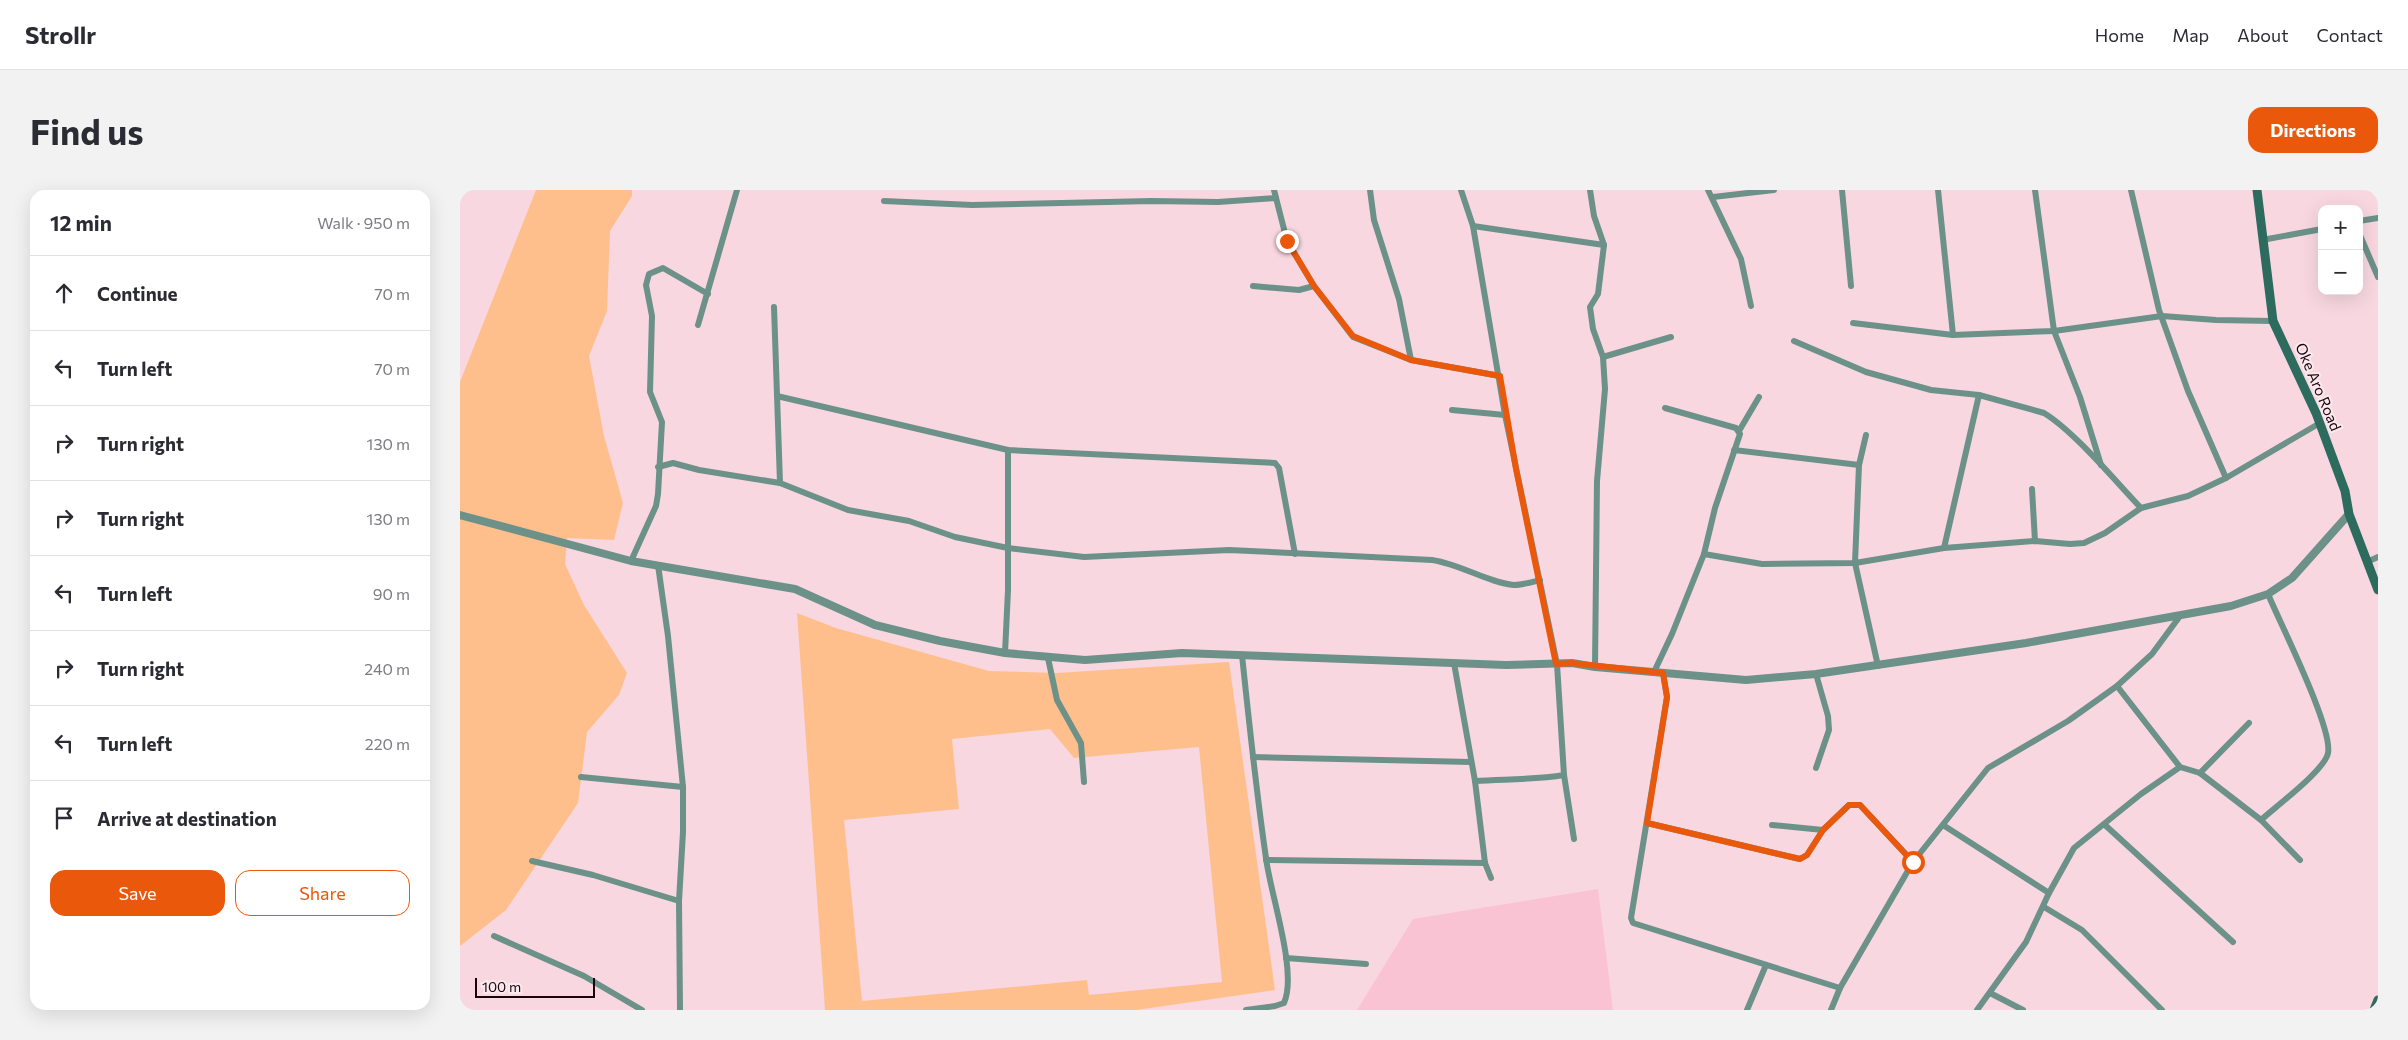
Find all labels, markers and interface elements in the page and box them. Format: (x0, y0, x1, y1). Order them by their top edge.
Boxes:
text: Strollr (25, 20, 96, 49)
text: Home (2095, 24, 2144, 46)
text: Map (2172, 24, 2209, 46)
text: About (2237, 24, 2289, 46)
text: Contact (2317, 24, 2383, 46)
button: Directions (2248, 107, 2378, 153)
text: Find us (30, 109, 144, 152)
map controls (2318, 205, 2363, 295)
button: + (2318, 205, 2363, 250)
text: 12 min (50, 210, 112, 235)
text: Walk · 950 m (317, 213, 410, 232)
route end (1276, 230, 1299, 253)
button: − (2318, 250, 2363, 295)
icon: ahead (50, 279, 78, 307)
text: Continue (97, 282, 177, 305)
text: 70 m (374, 284, 410, 303)
street label: Oke Aro Road (2292, 340, 2346, 433)
icon: left (50, 354, 78, 382)
text: Turn left (97, 357, 172, 380)
text: 70 m (374, 359, 410, 378)
icon: right (50, 429, 78, 457)
text: Turn right (97, 432, 184, 455)
text: 130 m (367, 434, 410, 453)
icon: right (50, 504, 78, 532)
text: Turn right (97, 507, 184, 530)
text: 130 m (367, 509, 410, 528)
icon: left (50, 579, 78, 607)
text: Turn left (97, 582, 172, 605)
text: 90 m (373, 584, 410, 603)
icon: right (50, 654, 78, 682)
text: Turn right (97, 657, 184, 680)
text: 240 m (364, 659, 410, 678)
icon: left (50, 729, 78, 757)
text: Turn left (97, 732, 172, 755)
text: 220 m (365, 734, 410, 753)
icon: arrive (50, 804, 78, 832)
text: Arrive at destination (97, 807, 277, 830)
route start (1902, 851, 1925, 874)
button: Save (50, 870, 225, 916)
button: Share (235, 870, 410, 916)
scale bar (475, 975, 595, 998)
text: 100 m (482, 978, 521, 995)

